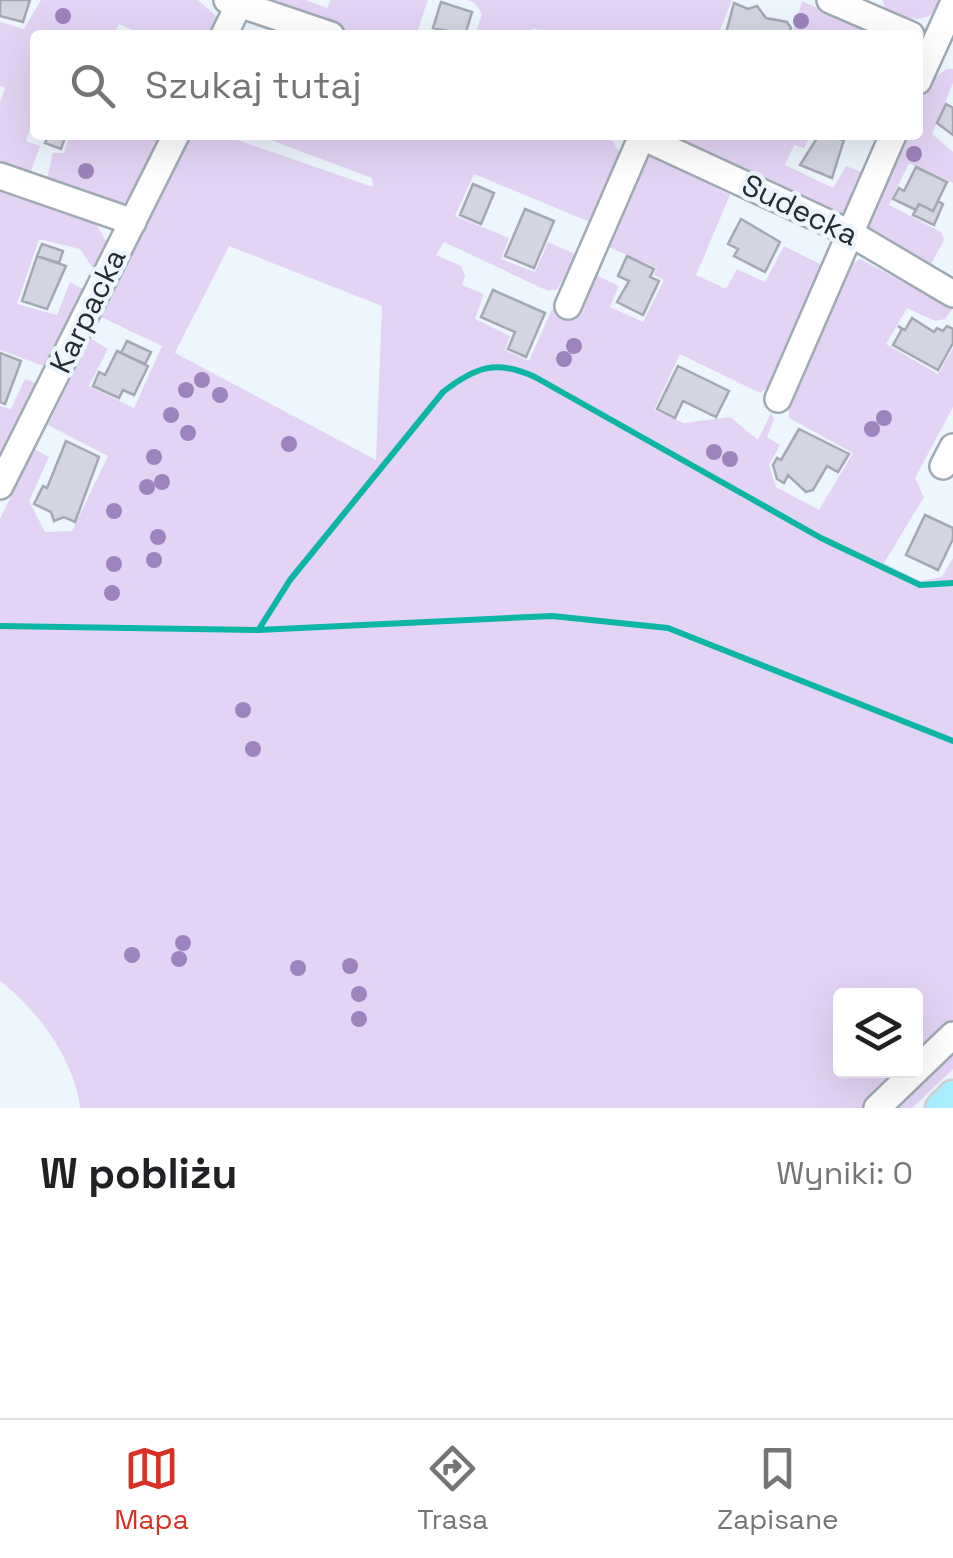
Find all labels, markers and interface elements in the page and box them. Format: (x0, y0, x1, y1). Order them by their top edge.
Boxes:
search box (30, 30, 923, 140)
icon: search (65, 58, 120, 113)
text: Szukaj tutaj (145, 61, 362, 109)
street label: Sudecka (736, 165, 865, 254)
street label: Karpacka (41, 242, 134, 380)
map controls (833, 988, 923, 1078)
button: layers (833, 988, 923, 1078)
text: W pobliżu (40, 1147, 237, 1200)
text: Wyniki: 0 (776, 1153, 913, 1193)
tab: Mapa (114, 1441, 189, 1537)
tab: Trasa (417, 1441, 488, 1537)
tab: Zapisane (717, 1441, 839, 1537)

